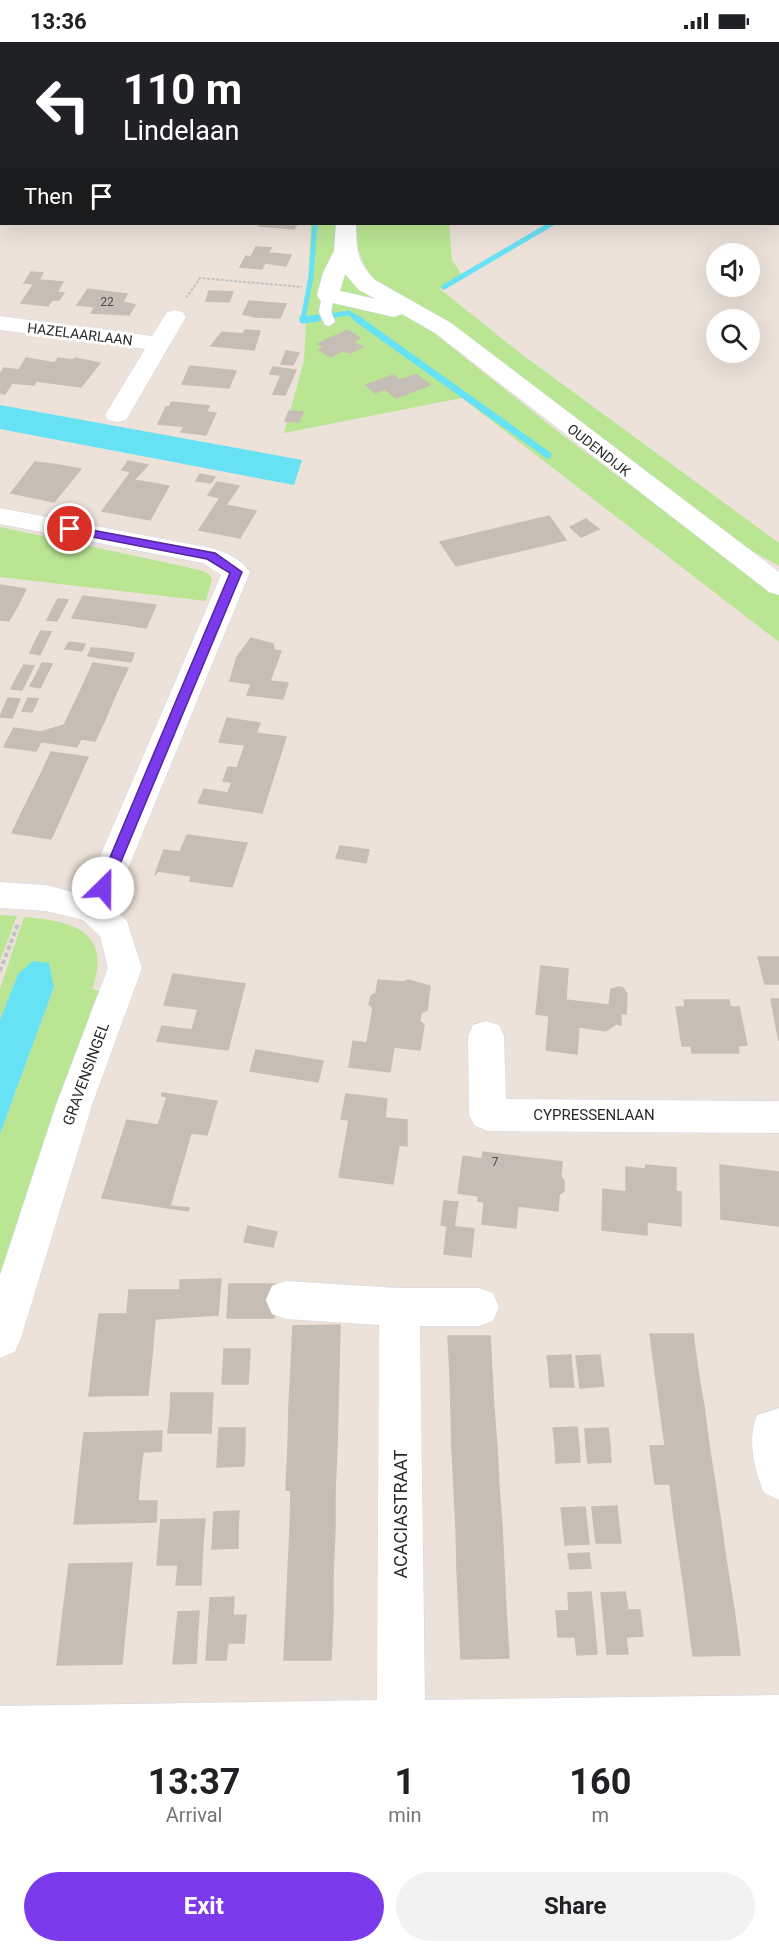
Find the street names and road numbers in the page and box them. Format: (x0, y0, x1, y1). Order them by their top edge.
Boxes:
street label: HAZELAARLAAN (26, 320, 134, 348)
street label: OUDENDIJK (564, 420, 634, 480)
street label: GRAVENSINGEL (59, 1020, 113, 1128)
street label: CYPRESSENLAAN (533, 1106, 655, 1124)
street label: ACACIASTRAAT (390, 1449, 411, 1579)

